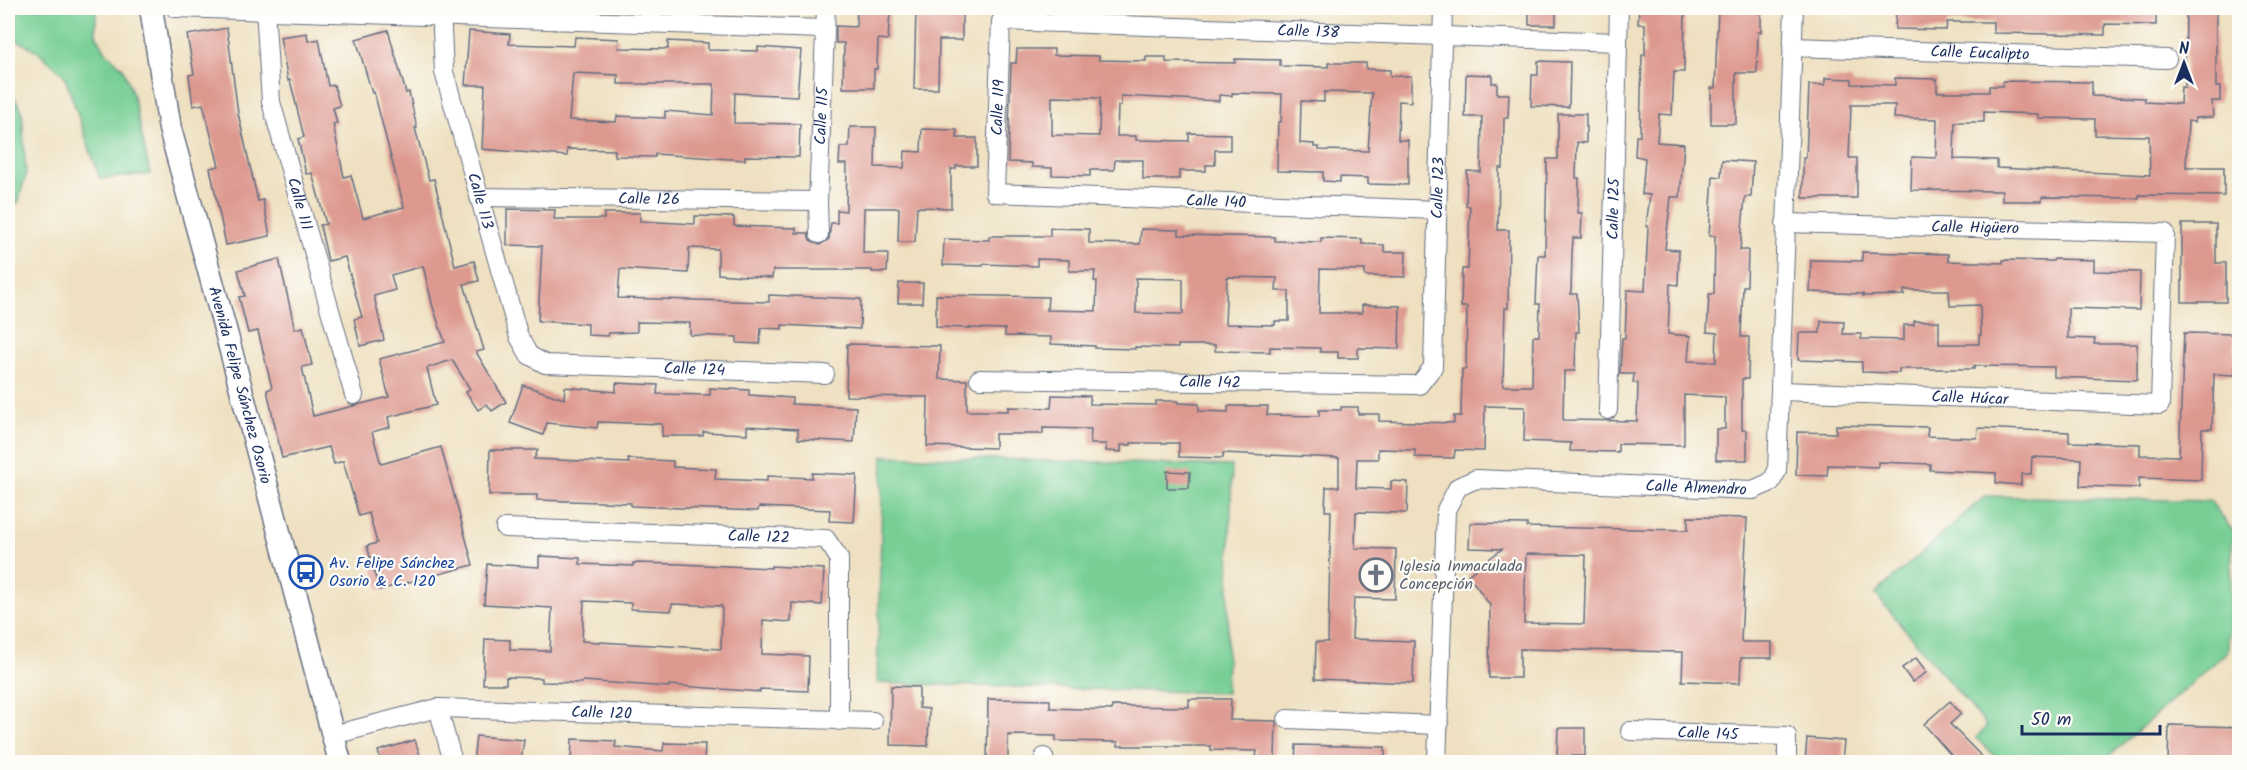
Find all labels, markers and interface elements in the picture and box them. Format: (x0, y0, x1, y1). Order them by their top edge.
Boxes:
street label: Calle 138 (1277, 18, 1340, 45)
north arrow (2154, 33, 2214, 93)
text: N (2179, 37, 2189, 62)
street label: Calle Eucalipto (1930, 39, 2030, 67)
street label: Calle 119 (985, 79, 1011, 136)
street label: Calle 115 (808, 86, 835, 145)
street label: Calle 123 (1425, 157, 1451, 219)
street label: Calle 113 (461, 170, 500, 232)
street label: Calle 111 (280, 175, 319, 233)
street label: Calle 125 (1600, 177, 1627, 240)
street label: Calle 126 (618, 186, 680, 212)
street label: Calle 140 (1185, 188, 1247, 216)
street label: Calle Higüero (1931, 215, 2019, 241)
street label: Avenida Felipe Sánchez Osorio (201, 283, 278, 487)
street label: Calle 124 (663, 356, 726, 383)
street label: Calle 142 (1179, 369, 1241, 395)
street label: Calle Húcar (1931, 384, 2010, 412)
street label: Calle Almendro (1645, 473, 1747, 502)
street label: Calle 122 (727, 523, 790, 550)
place label: Av. Felipe Sánchez Osorio & C. 120 (329, 551, 455, 594)
bus stop icon: Av. Felipe Sánchez Osorio & C. 120 (288, 554, 324, 590)
place label: Iglesia Inmaculada Concepción (1399, 554, 1523, 597)
church icon: Iglesia Inmaculada Concepción (1358, 557, 1394, 593)
scale bar (2022, 698, 2160, 736)
street label: Calle 120 (571, 699, 632, 726)
text: 50 m (2031, 706, 2071, 735)
street label: Calle 145 (1677, 720, 1740, 747)

